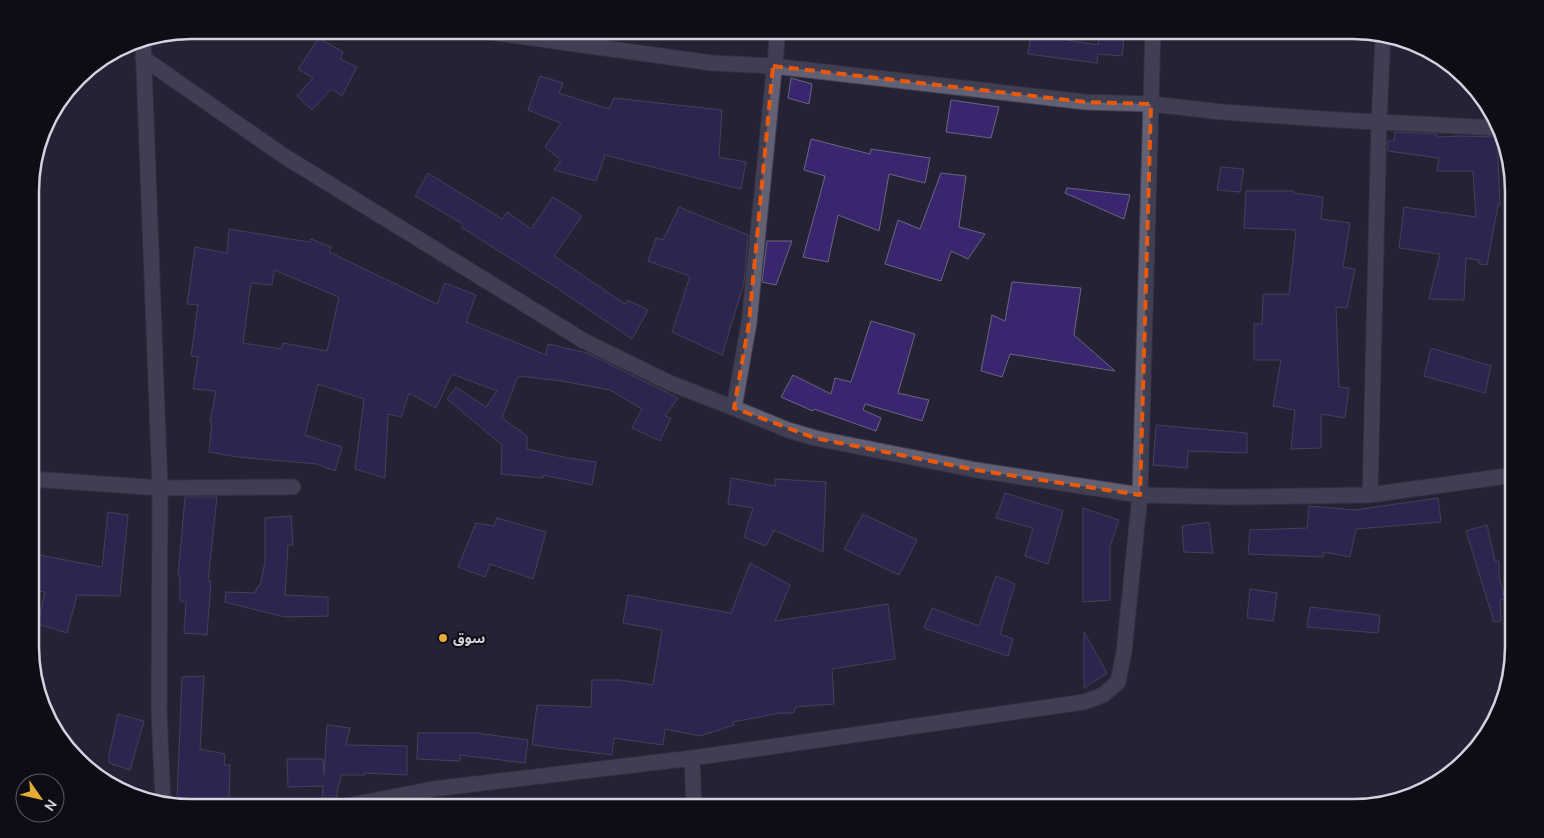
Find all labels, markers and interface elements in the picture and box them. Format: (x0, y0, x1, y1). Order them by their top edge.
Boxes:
place label: سوق (453, 630, 485, 646)
marker: سوق (437, 632, 449, 644)
north arrow (15, 773, 65, 823)
text: N (41, 796, 60, 814)

